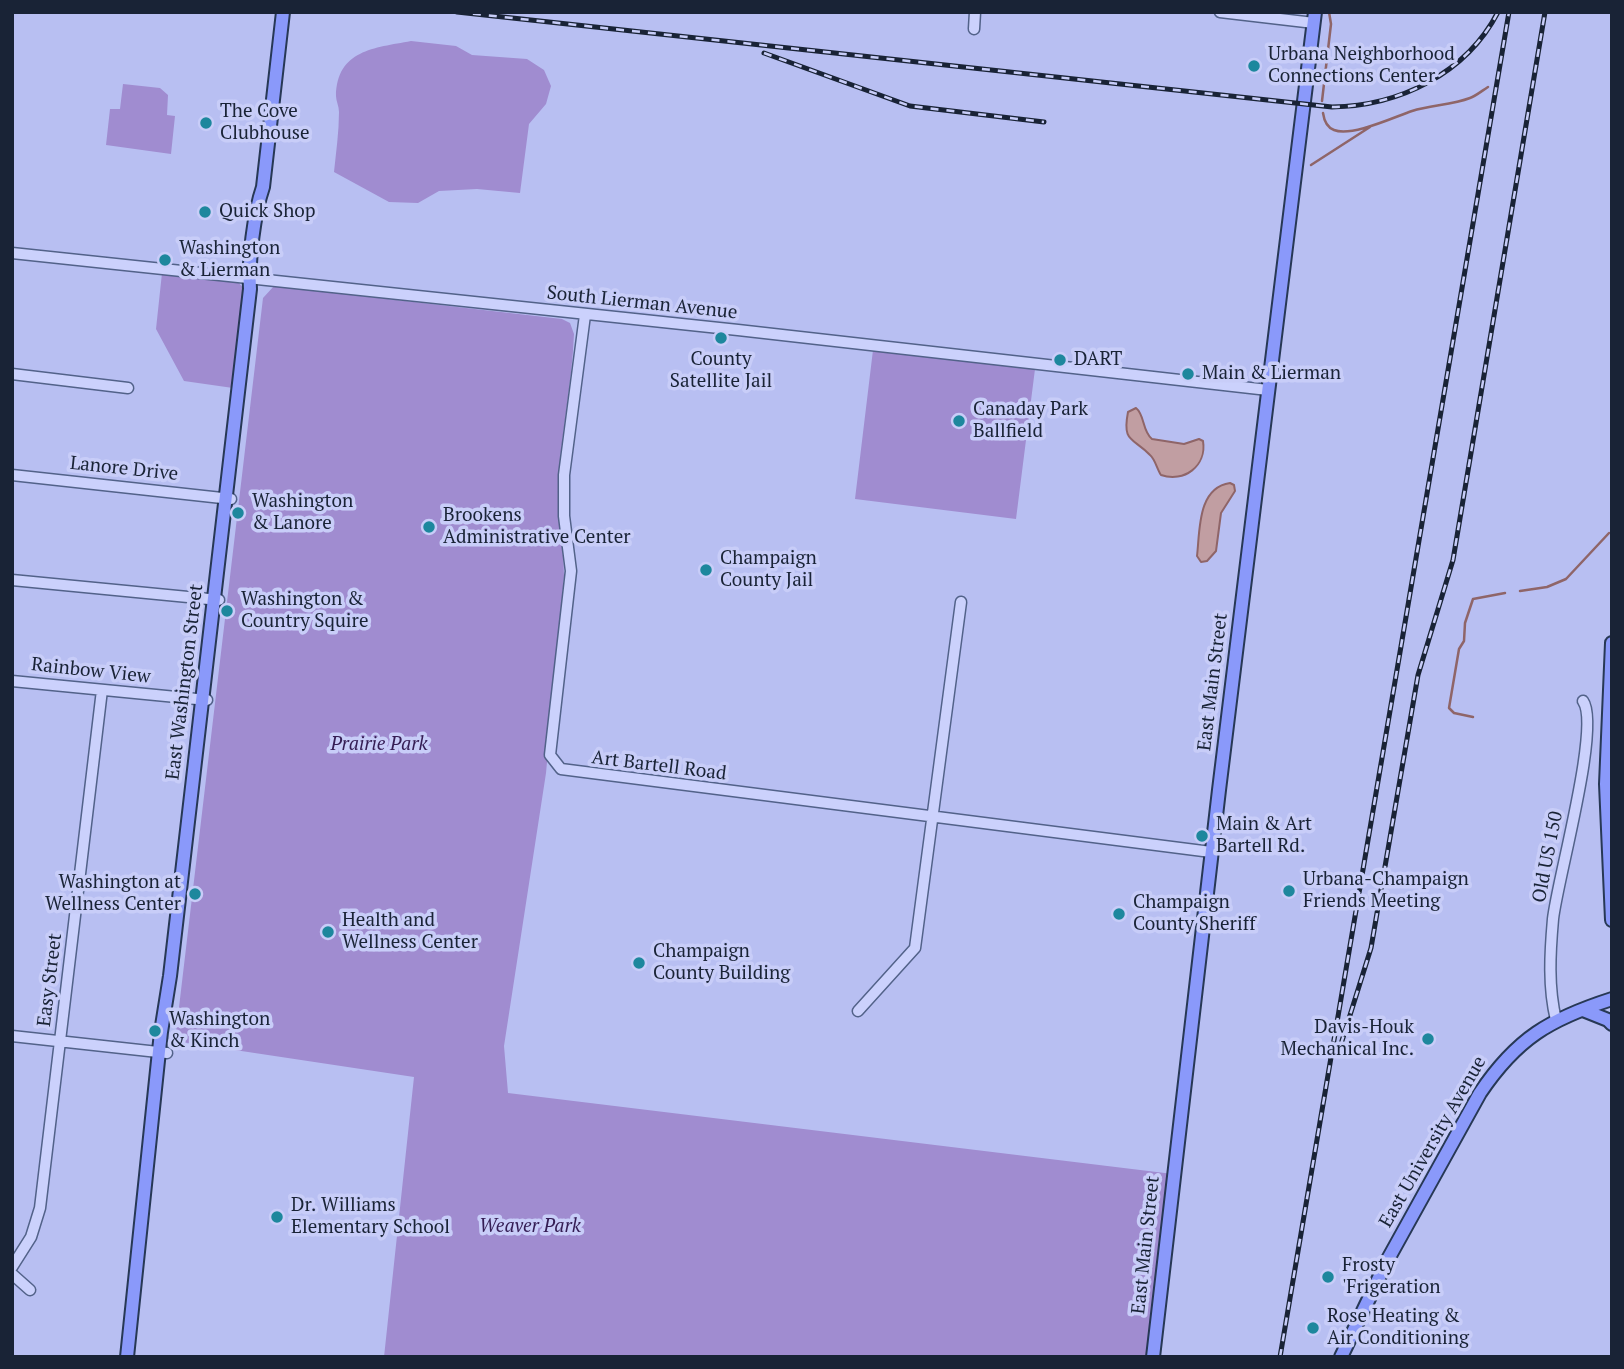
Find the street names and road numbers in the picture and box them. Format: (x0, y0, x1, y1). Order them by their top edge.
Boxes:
street label: South Lierman Avenue (546, 282, 738, 324)
street label: Lanore Drive (69, 452, 179, 486)
street label: East Washington Street (162, 583, 208, 781)
street label: East Main Street (1193, 612, 1233, 752)
street label: Rainbow View (30, 653, 152, 689)
street label: Art Bartell Road (590, 746, 728, 786)
street label: Old US 150 (1528, 809, 1568, 905)
street label: Easy Street (33, 932, 67, 1028)
street label: East University Avenue (1375, 1052, 1491, 1232)
street label: East Main Street (1127, 1175, 1165, 1315)

